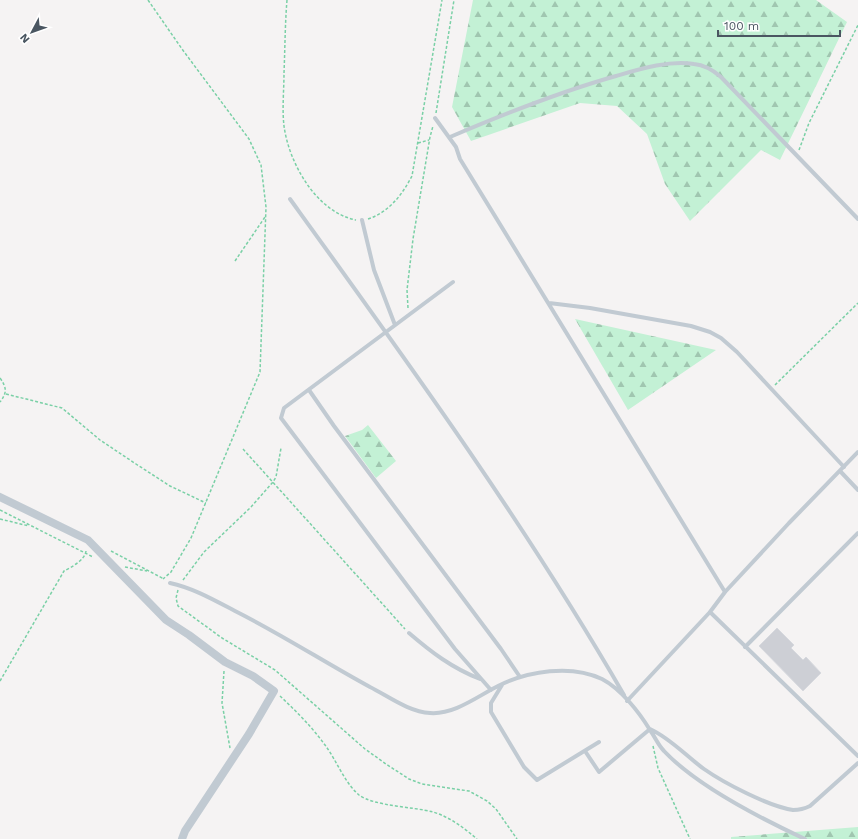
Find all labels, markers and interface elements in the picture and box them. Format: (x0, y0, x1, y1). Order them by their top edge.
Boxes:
north arrow (12, 12, 52, 52)
scale bar (718, 12, 840, 38)
text: 100 m (724, 19, 759, 33)
text: N (17, 31, 32, 46)

